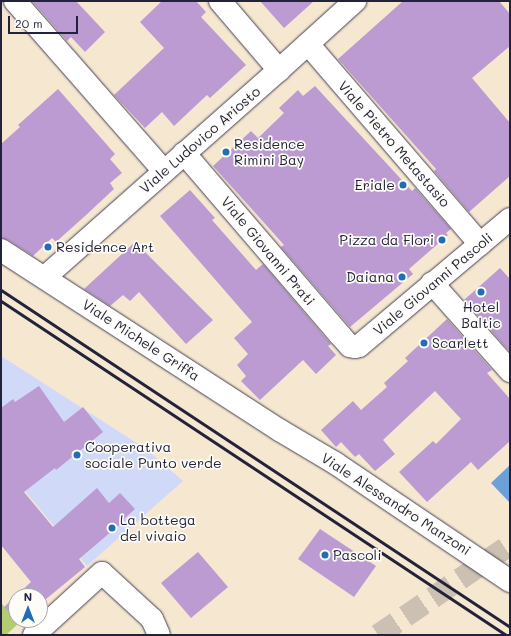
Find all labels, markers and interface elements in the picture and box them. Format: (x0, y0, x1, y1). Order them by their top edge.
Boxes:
scale bar (10, 8, 80, 34)
text: 20 m (15, 15, 43, 31)
street label: Viale Pietro Metastasio (335, 77, 453, 211)
street label: Viale Ludovico Ariosto (136, 83, 264, 197)
place label: Residence Rimini Bay (234, 136, 305, 168)
marker: Residence Rimini Bay (221, 147, 231, 157)
place label: Eriale (355, 177, 395, 193)
marker: Eriale (398, 180, 408, 190)
street label: Viale Giovanni Prati (218, 193, 318, 309)
street label: Viale Giovanni Pascoli (370, 229, 496, 339)
place label: Pizza da Flori (339, 232, 434, 248)
marker: Pizza da Flori (437, 235, 447, 245)
place label: Residence Art (56, 239, 154, 255)
marker: Residence Art (43, 242, 53, 252)
place label: Daiana (346, 269, 394, 285)
marker: Daiana (397, 272, 407, 282)
marker: Hotel Baltic (476, 287, 486, 297)
street label: Viale Michele Griffa (79, 296, 203, 384)
place label: Hotel Baltic (461, 299, 501, 332)
place label: Scarlett (432, 335, 488, 351)
marker: Scarlett (419, 338, 429, 348)
place label: Cooperativa sociale Punto verde (85, 439, 222, 472)
street label: Viale Alessandro Manzoni (318, 449, 474, 559)
marker: Cooperativa sociale Punto verde (72, 450, 82, 460)
place label: La bottega del vivaio (120, 512, 196, 544)
marker: La bottega del vivaio (107, 523, 117, 533)
place label: Pascoli (333, 547, 381, 563)
marker: Pascoli (320, 550, 330, 560)
north arrow (8, 588, 48, 628)
text: N (24, 589, 32, 604)

